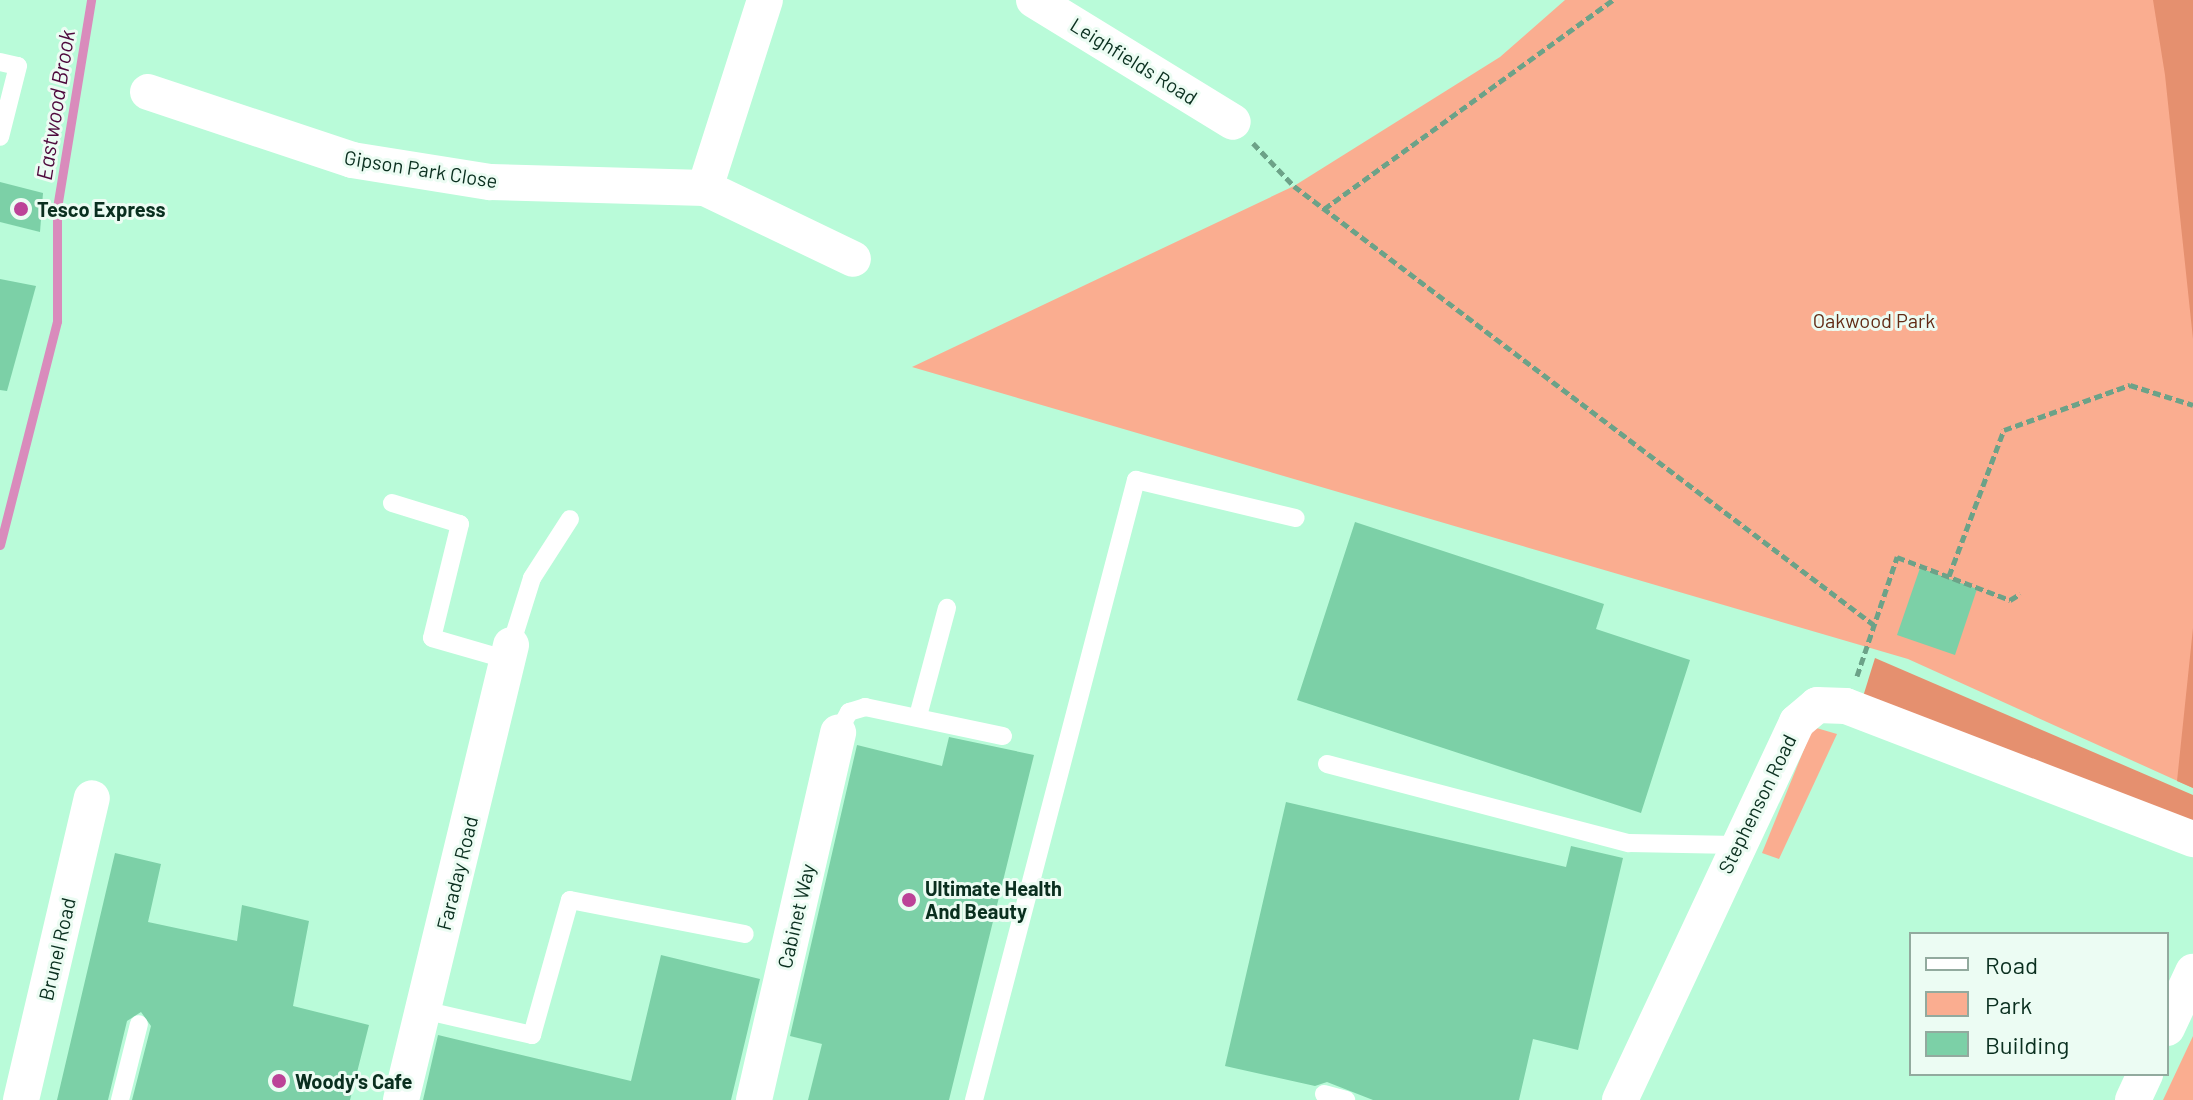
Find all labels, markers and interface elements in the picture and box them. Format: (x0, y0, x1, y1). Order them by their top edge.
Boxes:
street label: Leighfields Road (1066, 12, 1202, 110)
water label: Eastwood Brook (30, 28, 80, 182)
street label: Gipson Park Close (343, 145, 499, 193)
place label: Tesco Express (37, 197, 166, 221)
marker: Tesco Express (12, 200, 30, 218)
park label: Oakwood Park (1813, 308, 1935, 332)
street label: Stephenson Road (1713, 730, 1801, 878)
street label: Faraday Road (431, 813, 483, 933)
street label: Cabinet Way (772, 861, 820, 971)
place label: Ultimate Health And Beauty (925, 876, 1062, 923)
marker: Ultimate Health And Beauty (900, 891, 918, 909)
street label: Brunel Road (34, 895, 80, 1003)
legend (1909, 932, 2169, 1076)
text: Road (1985, 950, 2038, 979)
text: Park (1985, 990, 2032, 1019)
text: Building (1985, 1030, 2069, 1059)
place label: Woody's Cafe (295, 1069, 412, 1093)
marker: Woody's Cafe (270, 1072, 288, 1090)

